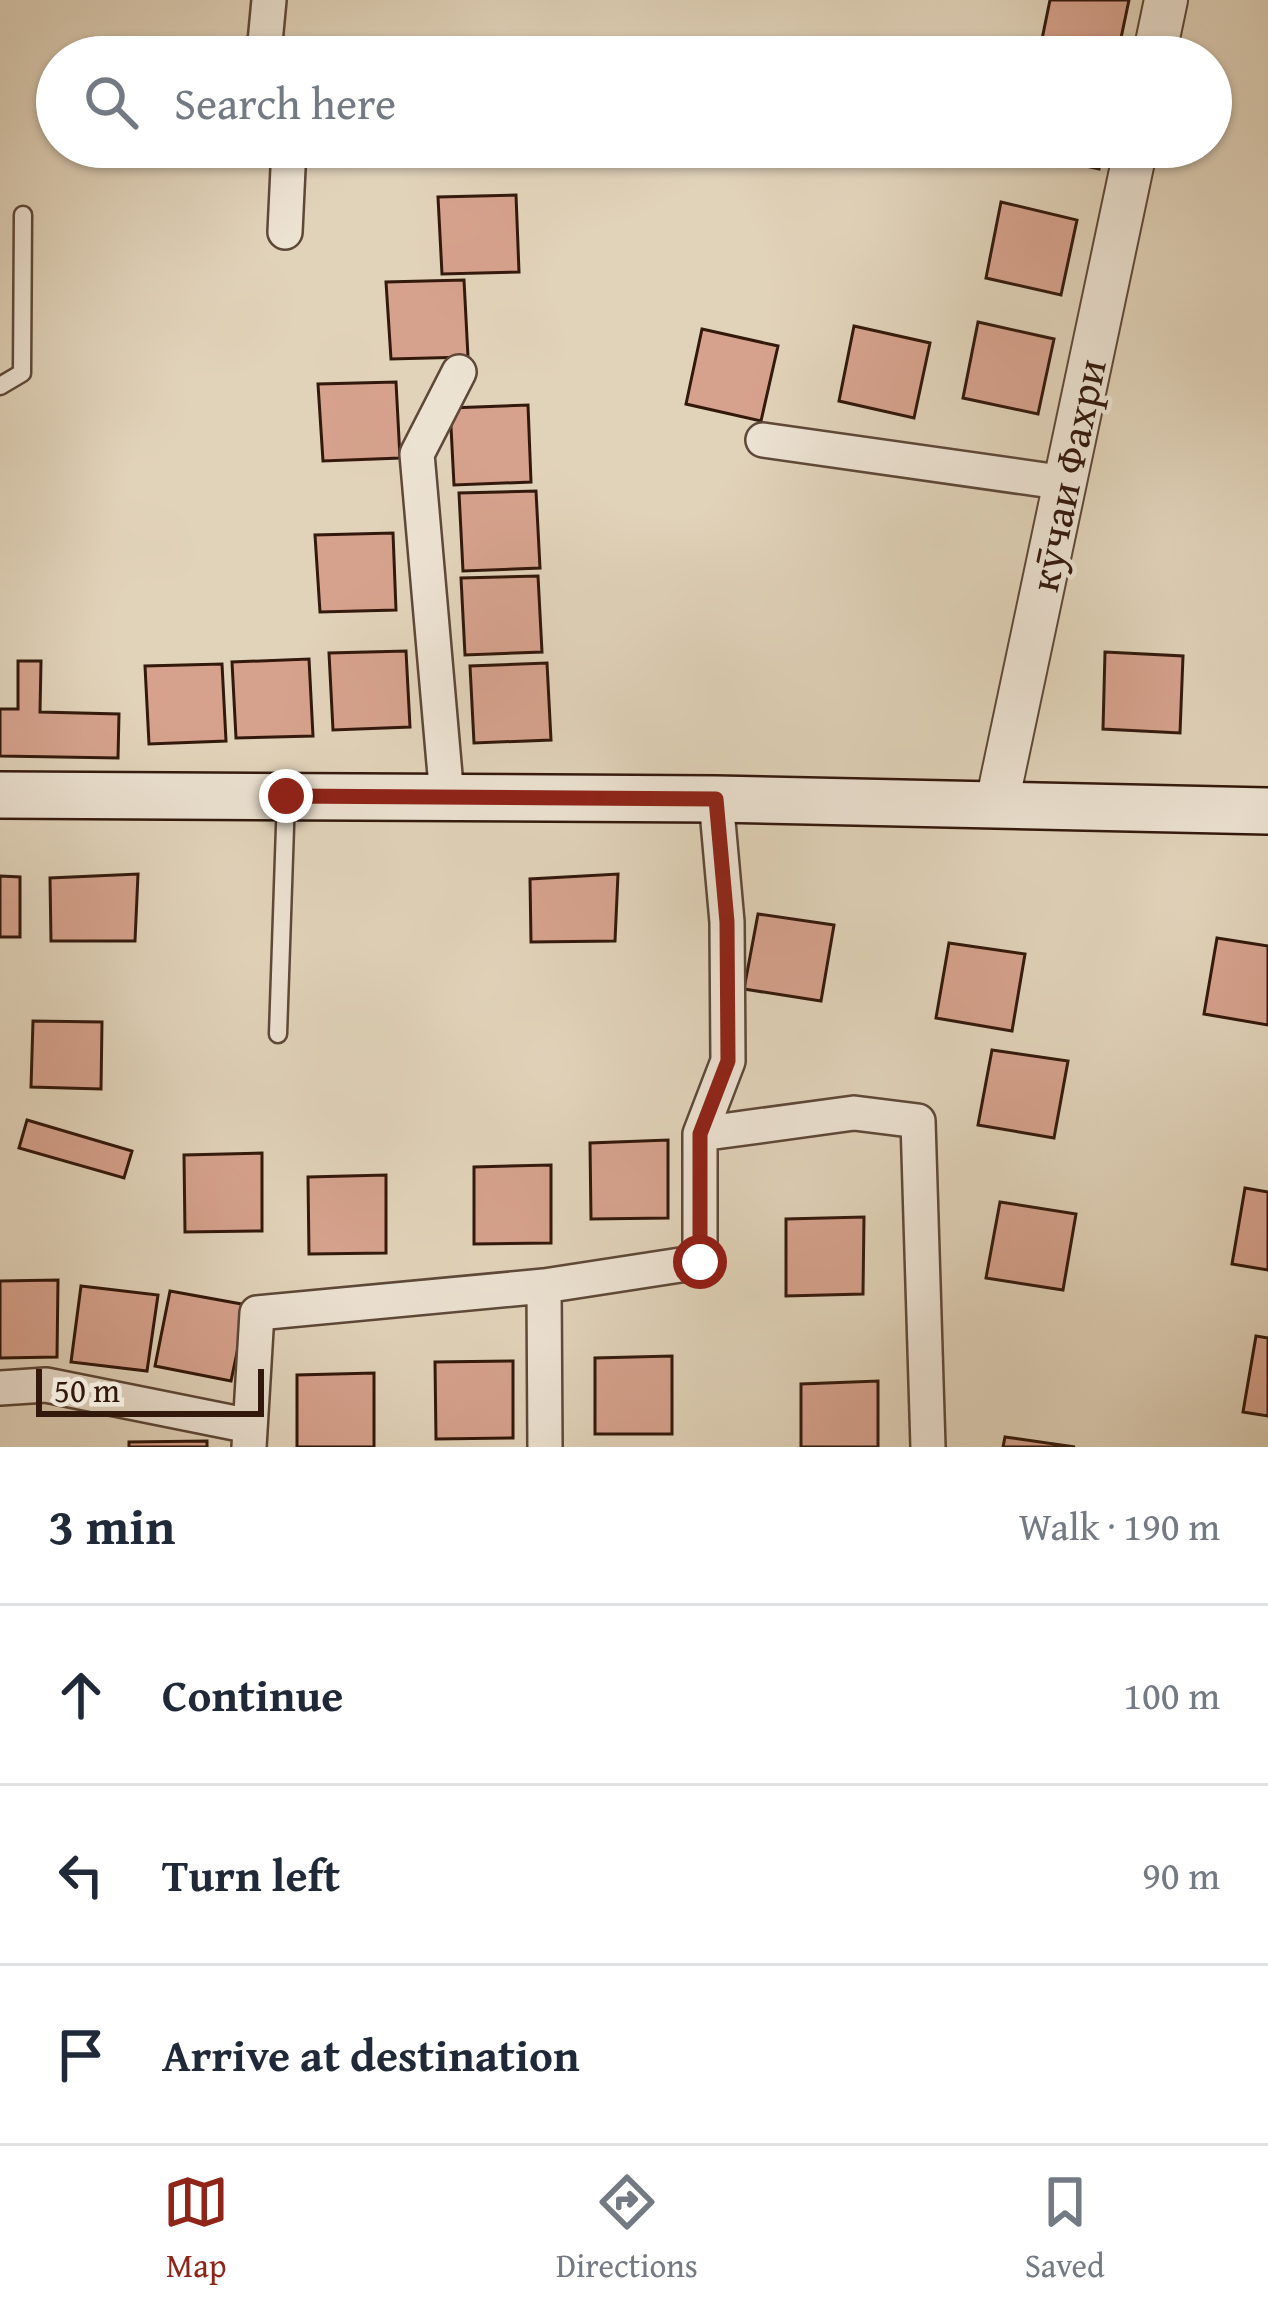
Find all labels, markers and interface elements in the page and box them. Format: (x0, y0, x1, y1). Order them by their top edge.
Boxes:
search box (36, 36, 1232, 168)
icon: search (78, 69, 144, 135)
text: Search here (174, 70, 396, 135)
street label: кӯчаи Фахри (1012, 353, 1121, 597)
route end (259, 769, 313, 823)
route start (673, 1235, 727, 1289)
scale bar (36, 1363, 264, 1416)
text: 50 m (54, 1366, 120, 1414)
text: 3 min (48, 1488, 175, 1563)
text: Walk · 190 m (1019, 1497, 1220, 1554)
icon: ahead (48, 1662, 114, 1728)
text: Continue (162, 1662, 343, 1727)
text: 100 m (1123, 1666, 1220, 1723)
icon: left (48, 1842, 114, 1908)
text: Turn left (162, 1842, 340, 1907)
text: 90 m (1142, 1846, 1220, 1903)
icon: arrive (48, 2022, 114, 2088)
text: Arrive at destination (162, 2022, 580, 2087)
tab: Map (163, 2169, 229, 2289)
tab: Directions (556, 2169, 698, 2289)
tab: Saved (1025, 2169, 1105, 2289)

